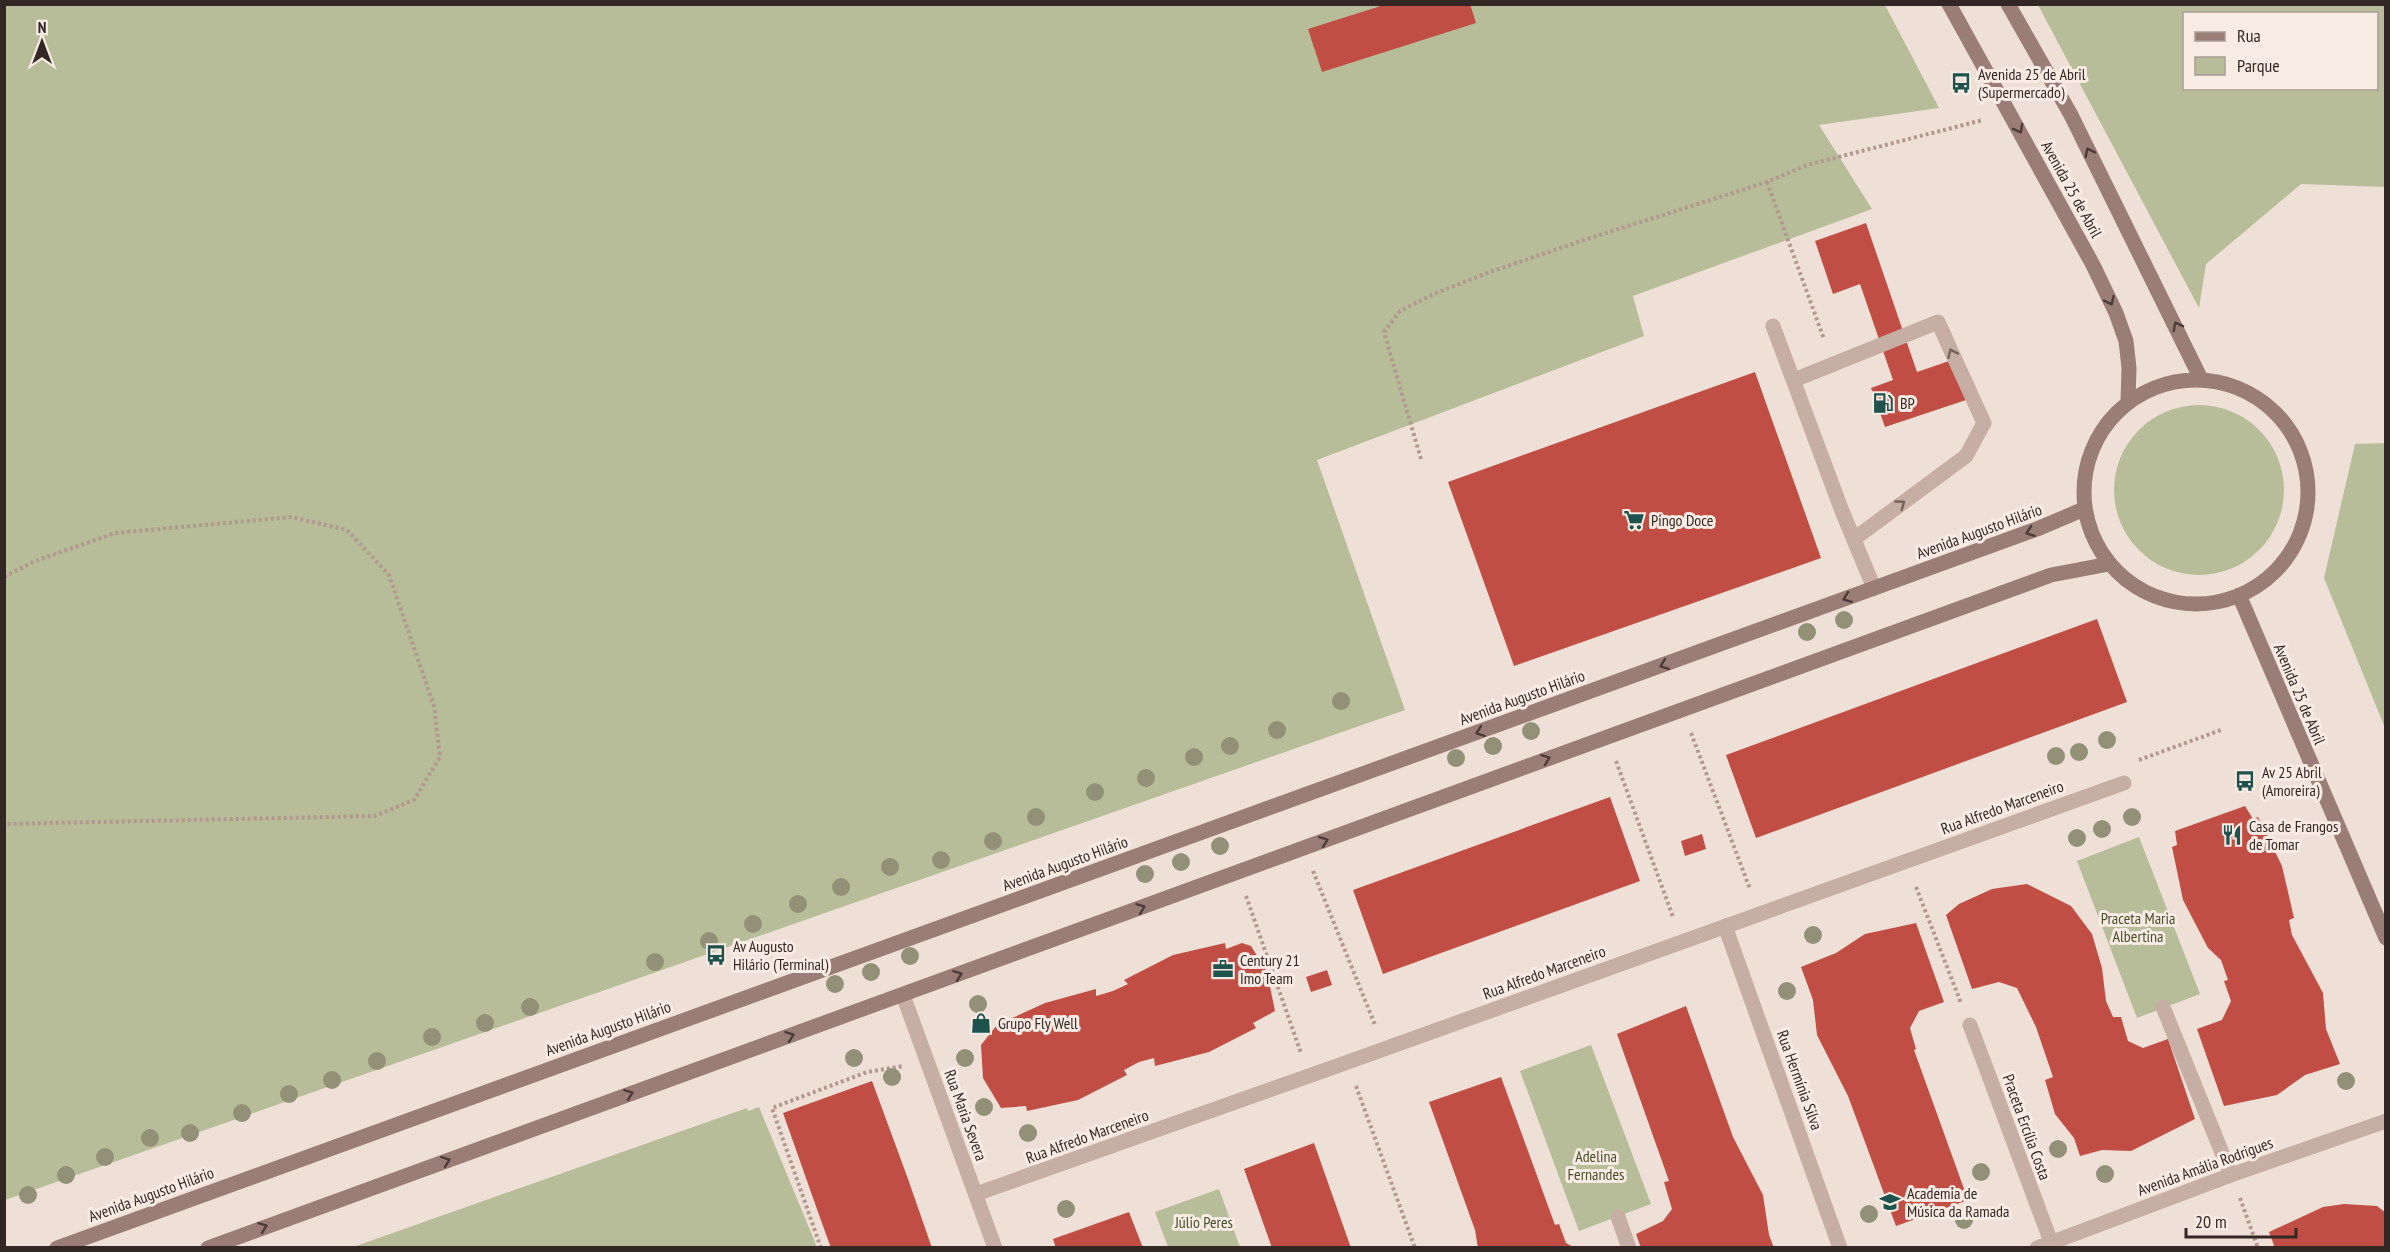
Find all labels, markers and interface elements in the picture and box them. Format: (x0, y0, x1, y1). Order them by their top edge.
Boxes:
north arrow (12, 12, 72, 72)
legend (2183, 12, 2378, 90)
text: N (38, 17, 46, 37)
text: Rua (2237, 24, 2261, 47)
text: Parque (2237, 54, 2280, 77)
place label: Avenida 25 de Abril (Supermercado) (1978, 64, 2086, 102)
bus stop icon: Avenida 25 de Abril (Supermercado) (1949, 71, 1973, 95)
one-way arrow (2011, 123, 2023, 133)
street label: Avenida 25 de Abril (2037, 137, 2107, 241)
one-way arrow (2085, 147, 2097, 158)
one-way arrow (2103, 295, 2115, 306)
one-way arrow (2172, 321, 2184, 332)
one-way arrow (1948, 348, 1960, 359)
fuel station icon: BP (1871, 391, 1895, 415)
place label: BP (1900, 393, 1915, 413)
street label: Avenida Augusto Hilário (1914, 499, 2045, 563)
one-way arrow (1895, 500, 1906, 511)
supermarket icon: Pingo Doce (1622, 508, 1646, 532)
place label: Pingo Doce (1651, 510, 1713, 530)
one-way arrow (2025, 525, 2036, 537)
one-way arrow (1842, 591, 1853, 604)
street label: Avenida 25 de Abril (2270, 641, 2330, 748)
one-way arrow (1659, 657, 1669, 670)
street label: Avenida Augusto Hilário (1457, 665, 1588, 729)
one-way arrow (1475, 724, 1486, 737)
one-way arrow (1541, 754, 1551, 767)
place label: Av 25 Abril (Amoreira) (2262, 762, 2322, 800)
bus stop icon: Av 25 Abril (Amoreira) (2233, 769, 2257, 793)
street label: Rua Alfredo Marceneiro (1938, 776, 2066, 838)
place label: Casa de Frangos de Tomar (2249, 816, 2338, 854)
restaurant icon: Casa de Frangos de Tomar (2220, 823, 2244, 847)
street label: Avenida Augusto Hilário (1000, 831, 1131, 895)
one-way arrow (1318, 835, 1329, 848)
one-way arrow (1135, 902, 1146, 915)
park label: Praceta Maria Albertina (2101, 908, 2175, 946)
place label: Av Augusto Hilário (Terminal) (733, 936, 829, 974)
street label: Rua Alfredo Marceneiro (1480, 941, 1608, 1003)
bus stop icon: Av Augusto Hilário (Terminal) (704, 943, 728, 967)
place label: Century 21 Imo Team (1240, 950, 1300, 988)
office icon: Century 21 Imo Team (1211, 957, 1235, 981)
one-way arrow (952, 969, 962, 982)
street label: Avenida Augusto Hilário (543, 996, 674, 1060)
shop icon: Grupo Fly Well (969, 1011, 993, 1035)
place label: Grupo Fly Well (998, 1013, 1078, 1033)
street label: Rua Hermínia Silva (1773, 1027, 1827, 1133)
one-way arrow (784, 1030, 795, 1043)
street label: Rua Maria Severa (940, 1067, 992, 1163)
street label: Praceta Ercília Costa (1999, 1071, 2055, 1183)
one-way arrow (623, 1089, 634, 1101)
street label: Rua Alfredo Marceneiro (1023, 1105, 1151, 1167)
street label: Avenida Amália Rodrigues (2135, 1132, 2275, 1200)
park label: Adelina Fernandes (1568, 1146, 1625, 1184)
one-way arrow (440, 1155, 451, 1168)
street label: Avenida Augusto Hilário (86, 1162, 217, 1226)
place label: Academia de Música da Ramada (1907, 1183, 2009, 1221)
school or university icon: Academia de Música da Ramada (1878, 1190, 1902, 1214)
scale bar (2186, 1201, 2296, 1239)
text: 20 m (2195, 1210, 2227, 1233)
park label: Júlio Peres (1174, 1212, 1233, 1232)
one-way arrow (257, 1222, 268, 1235)

